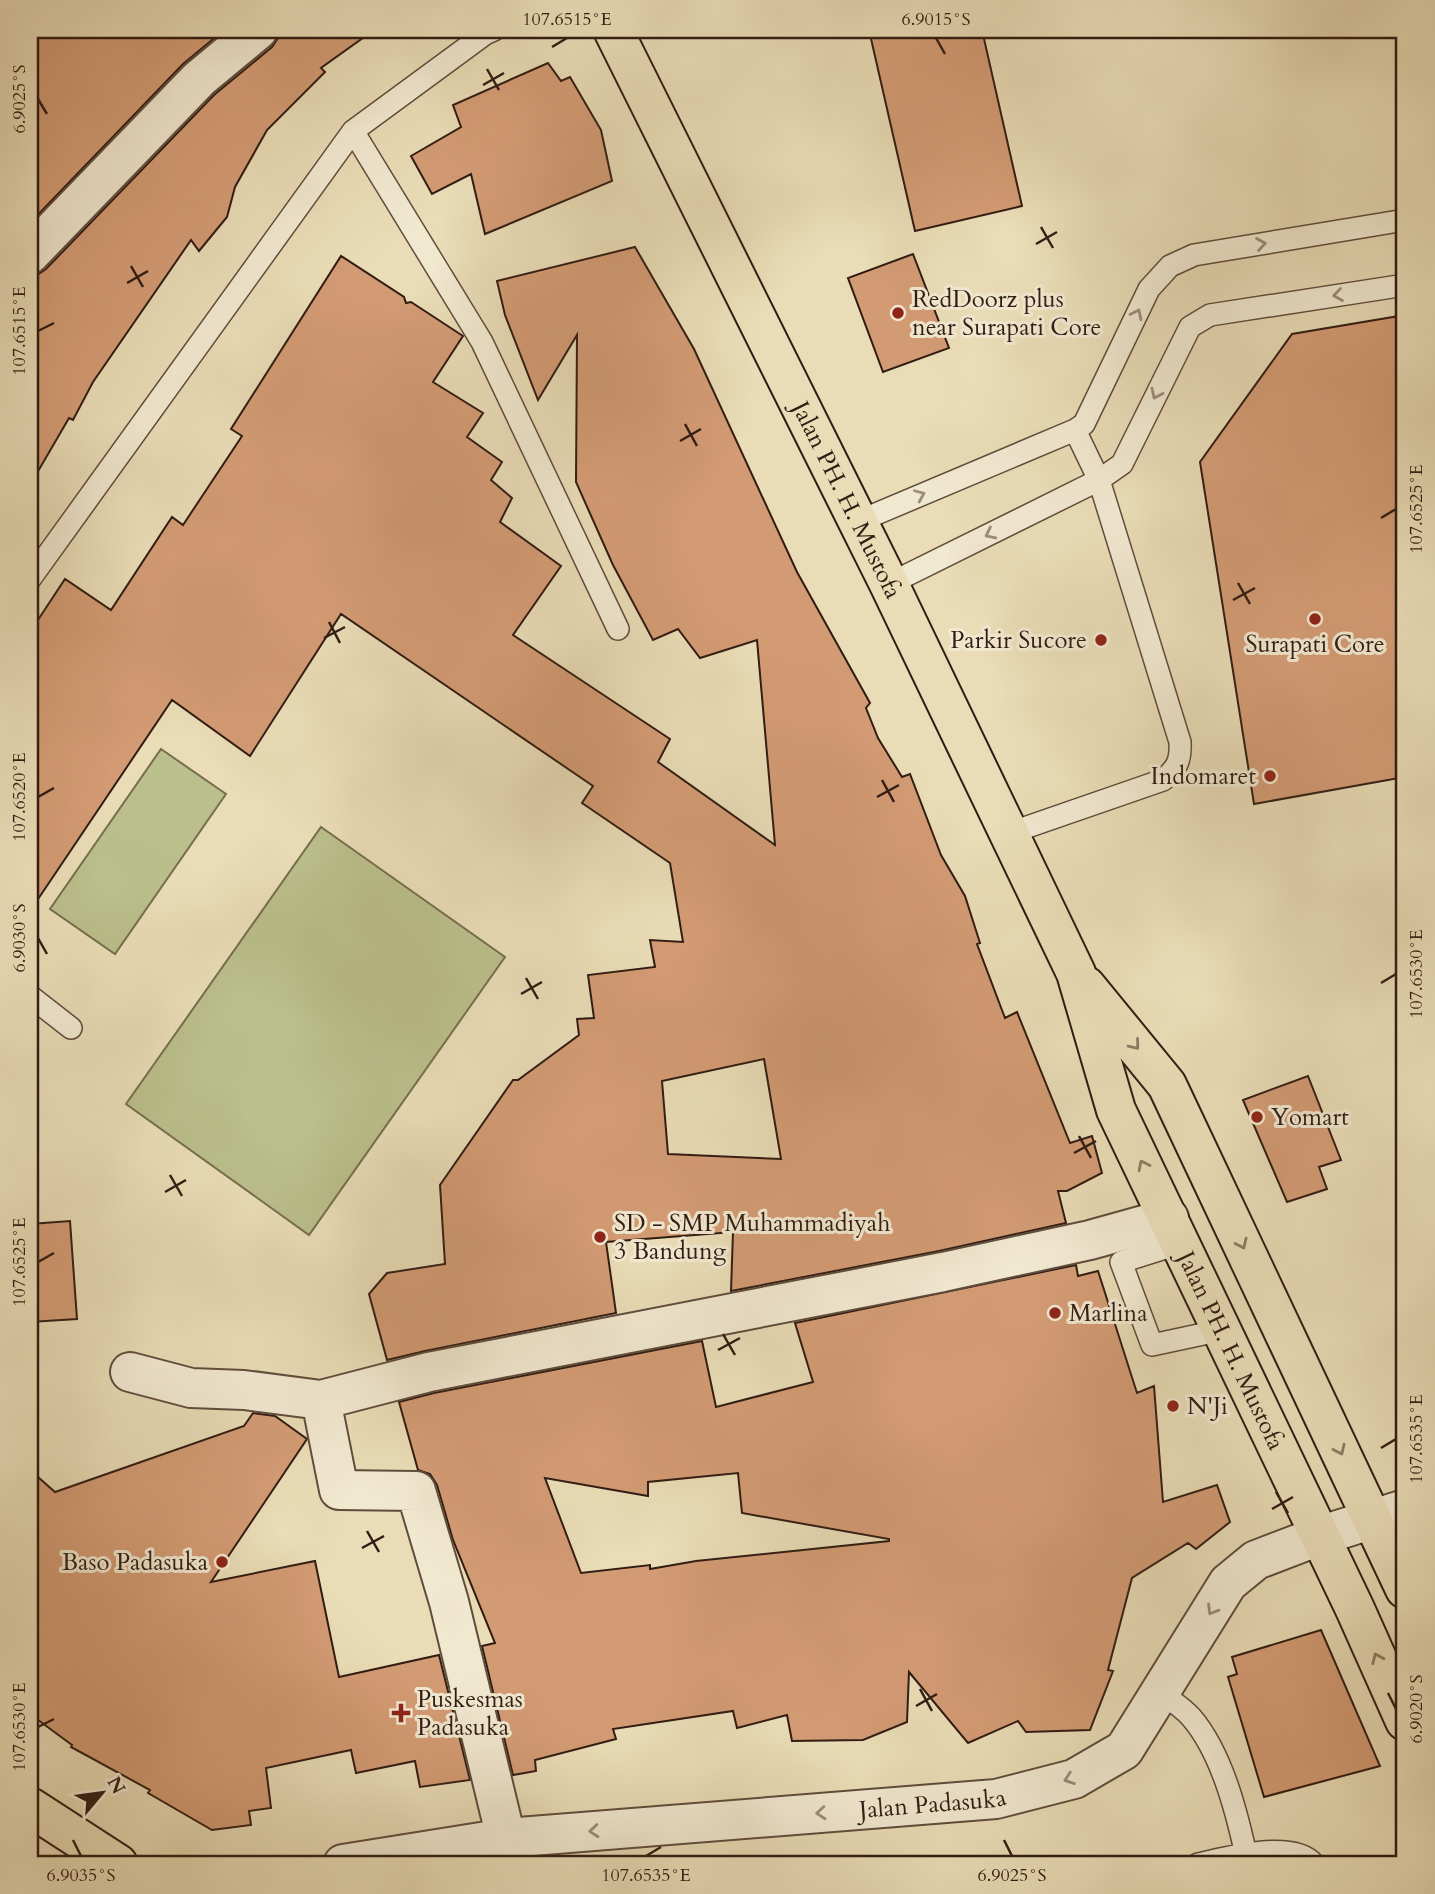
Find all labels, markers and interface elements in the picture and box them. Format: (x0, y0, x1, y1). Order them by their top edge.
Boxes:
text: 107.6515°E (522, 7, 612, 32)
text: 6.9015°S (902, 7, 970, 32)
text: 6.9025°S (7, 65, 32, 133)
one-way arrow (1255, 237, 1267, 252)
place label: RedDoorz plus near Surapati Core (912, 283, 1101, 344)
text: 107.6515°E (7, 286, 32, 376)
one-way arrow (1332, 287, 1344, 302)
marker: RedDoorz plus near Surapati Core (890, 305, 906, 321)
one-way arrow (1128, 309, 1142, 322)
one-way arrow (1151, 387, 1165, 399)
street label: Jalan PH. H. Mustofa (783, 393, 910, 605)
text: 107.6525°E (1404, 464, 1429, 554)
one-way arrow (913, 490, 925, 504)
one-way arrow (985, 525, 997, 539)
marker: Surapati Core (1307, 611, 1323, 627)
place label: Parkir Sucore (950, 624, 1087, 657)
place label: Surapati Core (1245, 628, 1385, 661)
marker: Parkir Sucore (1093, 632, 1109, 648)
text: 107.6520°E (7, 752, 32, 842)
place label: Indomaret (1151, 760, 1256, 793)
marker: Indomaret (1262, 768, 1278, 784)
text: 6.9030°S (7, 904, 32, 972)
text: 107.6530°E (1404, 929, 1429, 1019)
one-way arrow (1126, 1038, 1139, 1050)
place label: Yomart (1271, 1101, 1349, 1134)
marker: Yomart (1249, 1109, 1265, 1125)
one-way arrow (1138, 1160, 1152, 1172)
place label: SD - SMP Muhammadiyah 3 Bandung (614, 1207, 890, 1268)
text: 107.6525°E (7, 1217, 32, 1307)
marker: SD - SMP Muhammadiyah 3 Bandung (592, 1229, 608, 1245)
one-way arrow (1234, 1237, 1248, 1249)
street label: Jalan PH. H. Mustofa (1168, 1243, 1293, 1456)
place label: Marlina (1069, 1297, 1148, 1330)
marker: Marlina (1047, 1305, 1063, 1321)
place label: N'Ji (1187, 1390, 1228, 1423)
text: 107.6535°E (1404, 1394, 1429, 1484)
marker: N'Ji (1165, 1398, 1181, 1414)
one-way arrow (1331, 1443, 1345, 1455)
place label: Baso Padasuka (62, 1546, 209, 1579)
marker: Baso Padasuka (214, 1554, 230, 1570)
one-way arrow (1207, 1603, 1220, 1616)
one-way arrow (1371, 1653, 1385, 1666)
text: 6.9020°S (1404, 1675, 1429, 1743)
text: 107.6530°E (7, 1682, 32, 1772)
place label: Puskesmas Padasuka (417, 1683, 523, 1744)
marker: Puskesmas Padasuka (391, 1703, 411, 1723)
north arrow (66, 1758, 136, 1828)
one-way arrow (1064, 1771, 1076, 1785)
text: N (101, 1772, 132, 1799)
street label: Jalan Padasuka (855, 1780, 1010, 1827)
one-way arrow (815, 1805, 826, 1820)
one-way arrow (588, 1823, 599, 1838)
text: 6.9035°S (47, 1863, 115, 1888)
text: 107.6535°E (601, 1863, 691, 1888)
text: 6.9025°S (978, 1863, 1046, 1888)

